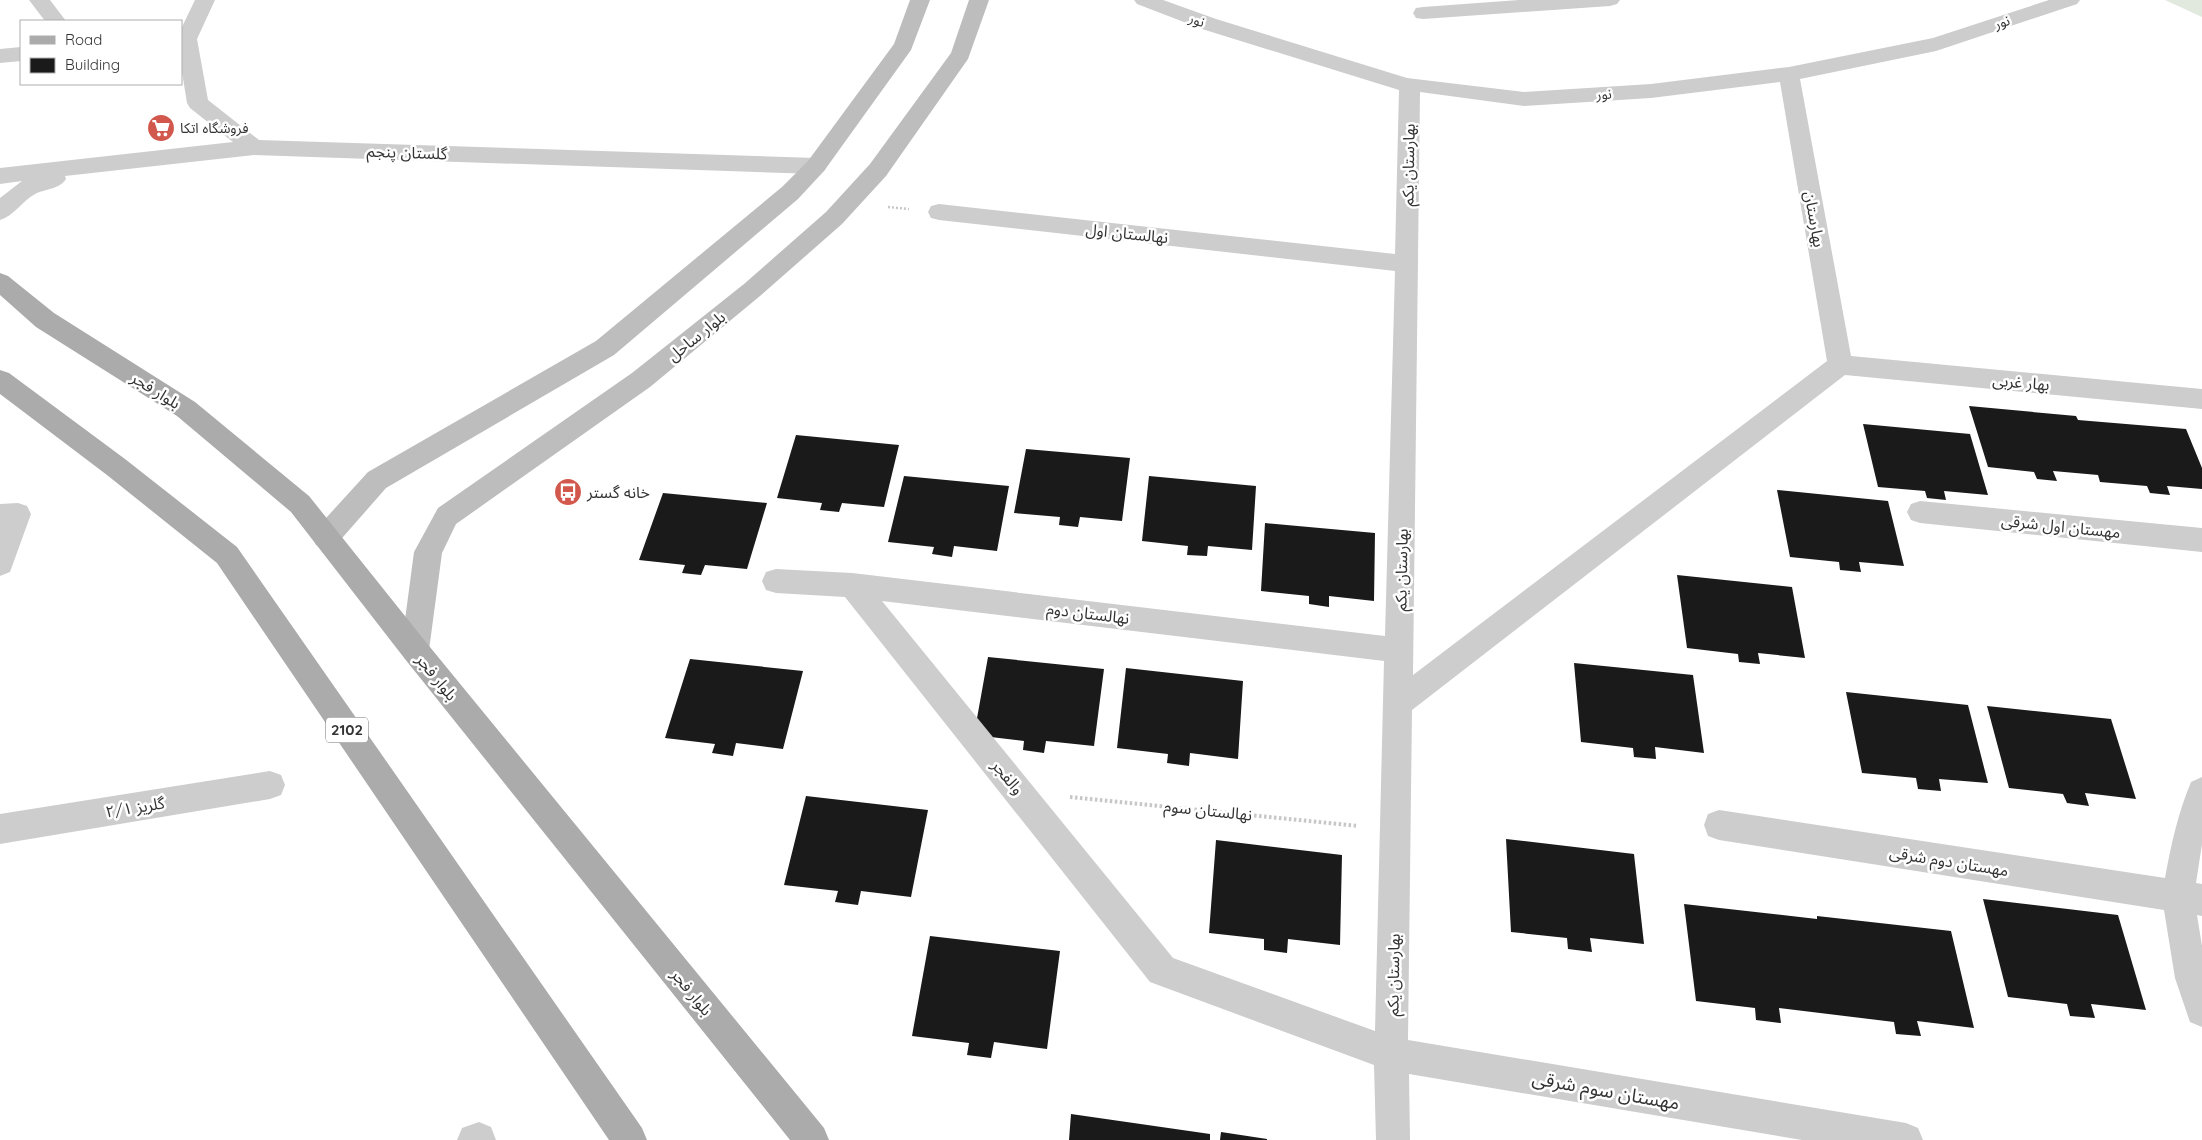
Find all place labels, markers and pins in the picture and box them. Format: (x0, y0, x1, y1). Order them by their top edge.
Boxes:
supermarket icon: فروشگاه اتکا (146, 113, 176, 143)
place label: فروشگاه اتکا (180, 119, 248, 137)
bus stop icon: خانه گستر (553, 477, 583, 507)
place label: خانه گستر (586, 482, 650, 502)

